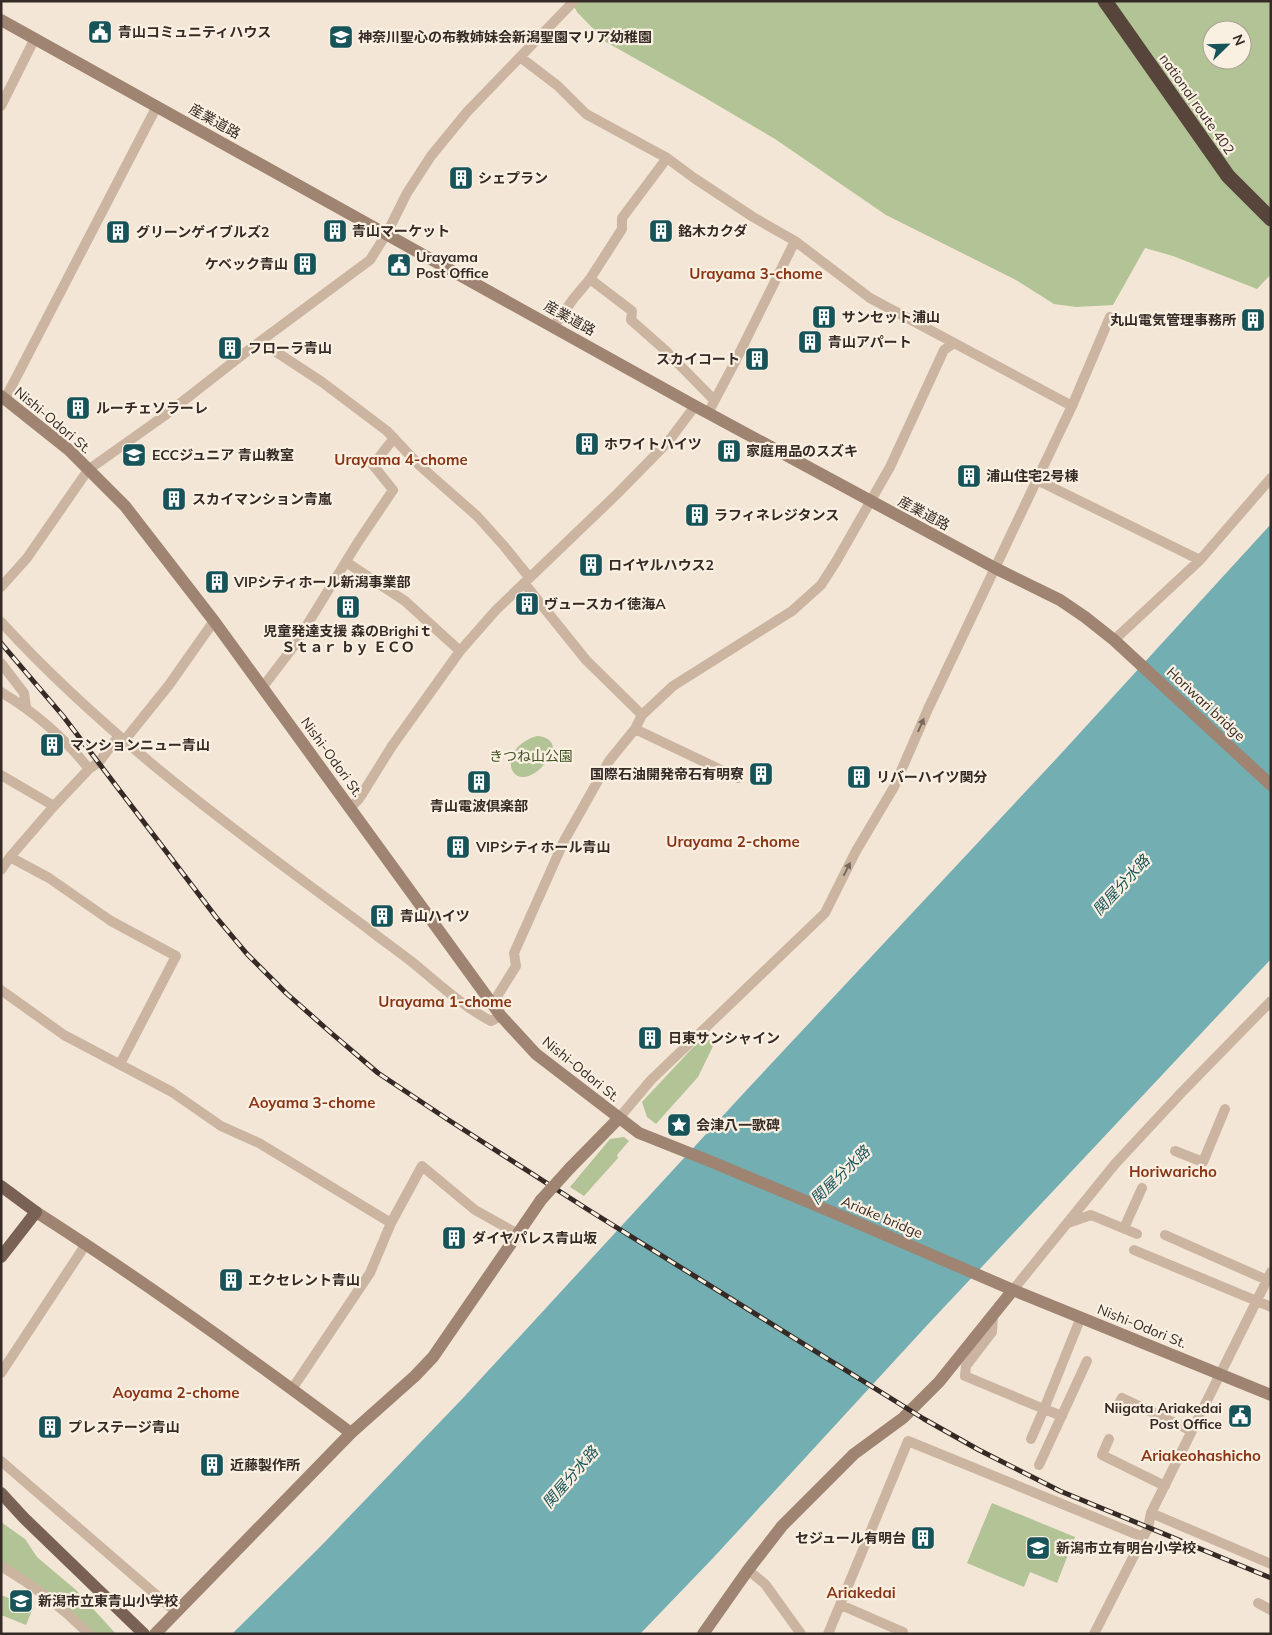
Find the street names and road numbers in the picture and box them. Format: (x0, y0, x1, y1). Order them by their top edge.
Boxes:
street label: national route 402 (1156, 50, 1238, 158)
street label: 産業道路 (186, 100, 244, 142)
street label: 産業道路 (541, 297, 599, 339)
street label: Nishi-Odori St. (11, 383, 95, 457)
street label: 産業道路 (895, 492, 953, 534)
street label: Horiwari bridge (1163, 663, 1249, 745)
street label: Nishi-Odori St. (297, 713, 367, 801)
street label: Nishi-Odori St. (539, 1032, 623, 1106)
street label: Ariake bridge (839, 1192, 925, 1242)
street label: Nishi-Odori St. (1095, 1300, 1189, 1352)

